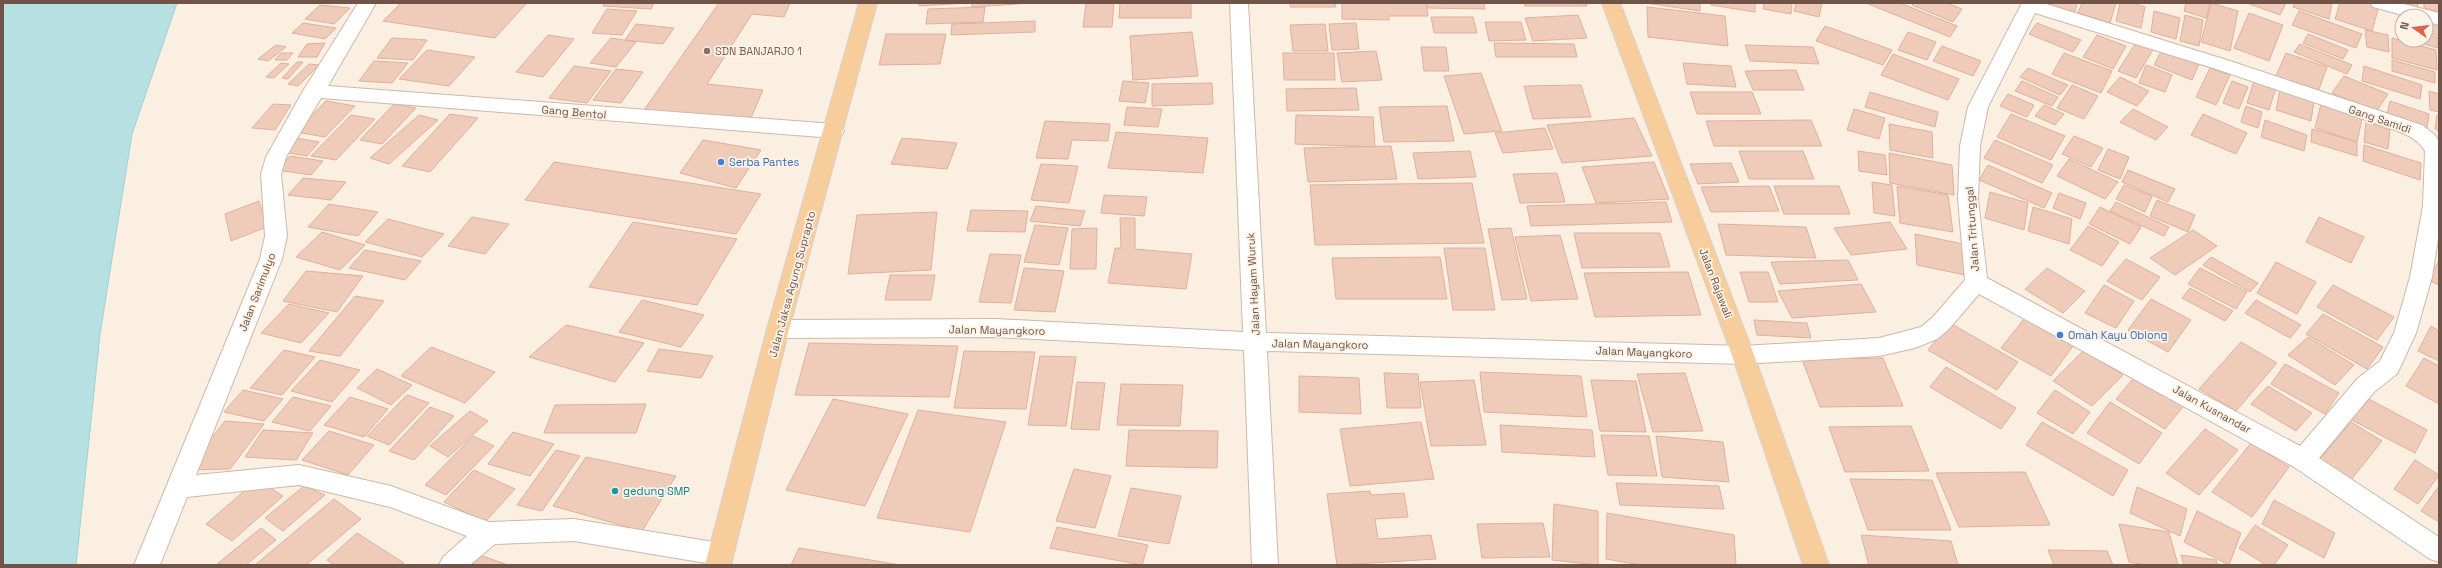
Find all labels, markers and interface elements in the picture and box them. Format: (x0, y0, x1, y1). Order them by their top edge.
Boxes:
north arrow (2394, 8, 2434, 48)
text: N (2397, 20, 2412, 31)
place label: SDN BANJARJO 1 (715, 44, 802, 58)
marker: SDN BANJARJO 1 (702, 46, 712, 56)
street label: Gang Bentol (541, 102, 607, 122)
street label: Gang Samidi (2347, 102, 2413, 136)
place label: Serba Pantes (729, 155, 799, 169)
marker: Serba Pantes (716, 157, 726, 167)
street label: Jalan Tritunggal (1962, 186, 1982, 272)
street label: Jalan Jaksa Agung Suprapto (766, 209, 818, 359)
street label: Jalan Hayam Wuruk (1243, 232, 1263, 336)
street label: Jalan Rajawali (1696, 246, 1736, 320)
street label: Jalan Sarimulyo (236, 250, 279, 333)
street label: Jalan Mayangkoro (948, 322, 1046, 338)
place label: Omah Kayu Oblong (2068, 328, 2168, 342)
marker: Omah Kayu Oblong (2055, 330, 2065, 340)
street label: Jalan Mayangkoro (1271, 336, 1369, 352)
street label: Jalan Mayangkoro (1595, 343, 1693, 361)
street label: Jalan Kusnandar (2170, 382, 2254, 436)
place label: gedung SMP (623, 484, 690, 498)
marker: gedung SMP (610, 486, 620, 496)

